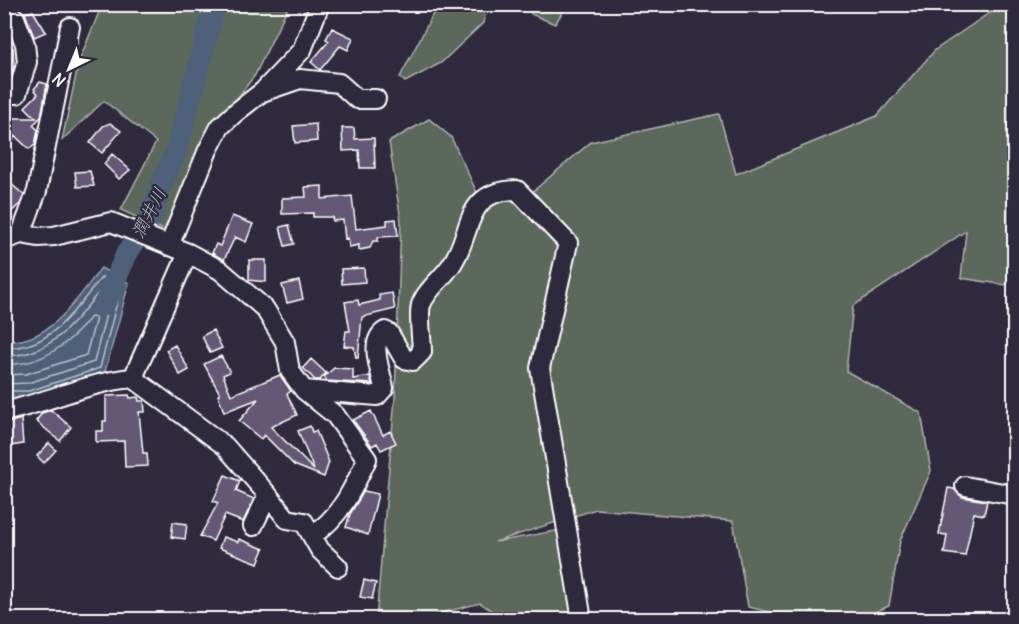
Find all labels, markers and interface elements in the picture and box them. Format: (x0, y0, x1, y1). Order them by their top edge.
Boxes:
north arrow (39, 39, 99, 99)
text: N (48, 69, 70, 91)
water label: 潤井川 (126, 183, 171, 242)

